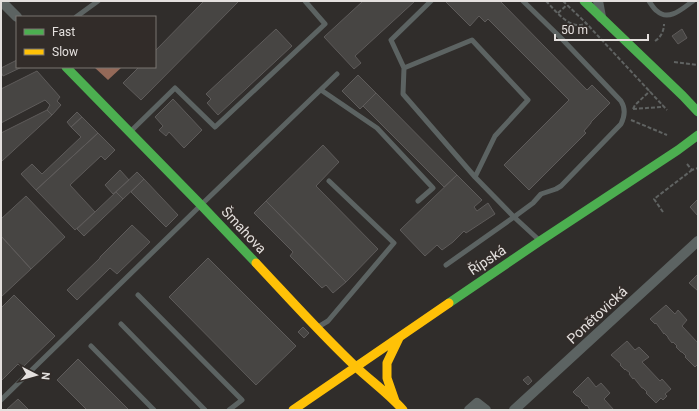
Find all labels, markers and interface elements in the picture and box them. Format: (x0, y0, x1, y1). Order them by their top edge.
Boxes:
legend (16, 16, 156, 68)
scale bar (555, 16, 648, 42)
text: 50 m (561, 23, 588, 37)
text: Fast (52, 25, 75, 39)
text: Slow (52, 45, 78, 59)
street label: Šmahova (218, 203, 270, 257)
street label: Řípská (465, 241, 509, 278)
street label: Ponětovická (564, 283, 630, 347)
north arrow (16, 355, 56, 395)
text: N (39, 371, 52, 381)

